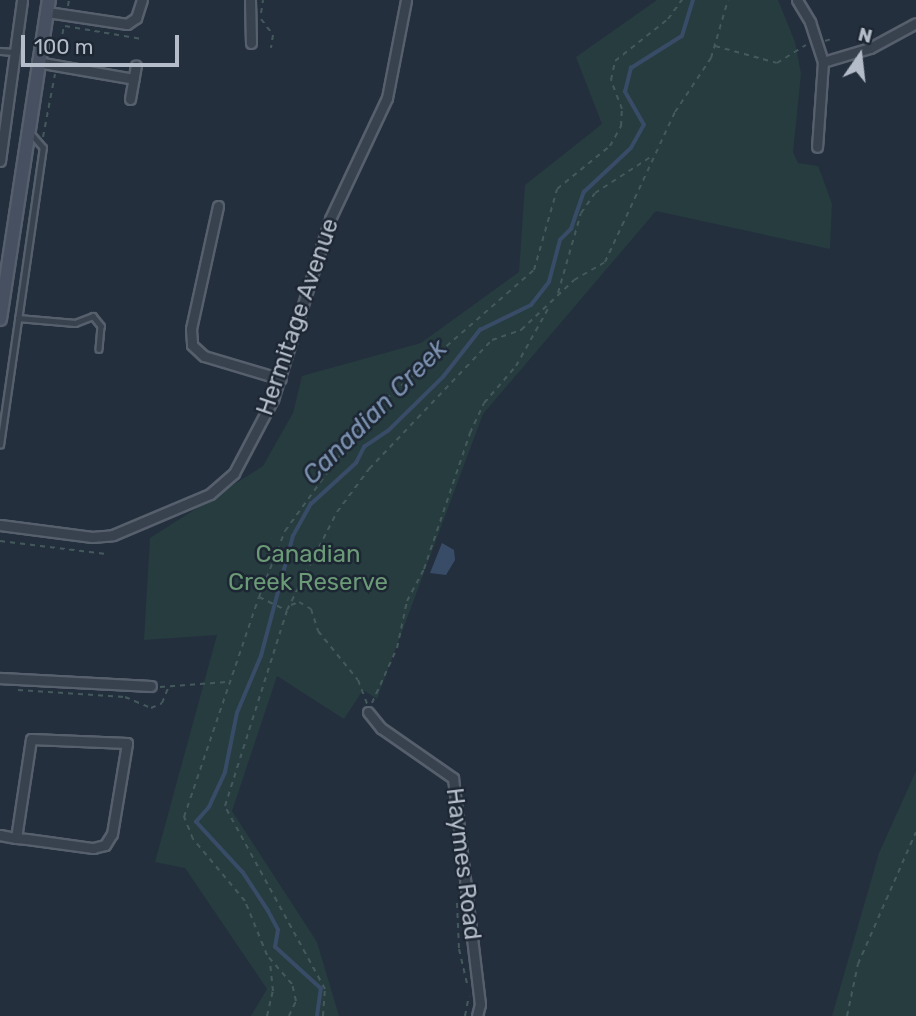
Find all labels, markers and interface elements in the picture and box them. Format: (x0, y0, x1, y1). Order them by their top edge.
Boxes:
scale bar (24, 21, 182, 65)
north arrow (825, 21, 895, 91)
text: N (856, 22, 875, 48)
text: 100 m (34, 34, 93, 59)
street label: Hermitage Avenue (251, 214, 345, 420)
water label: Canadian Creek (296, 333, 454, 491)
park label: Canadian Creek Reserve (228, 541, 388, 597)
street label: Haymes Road (439, 786, 487, 942)

